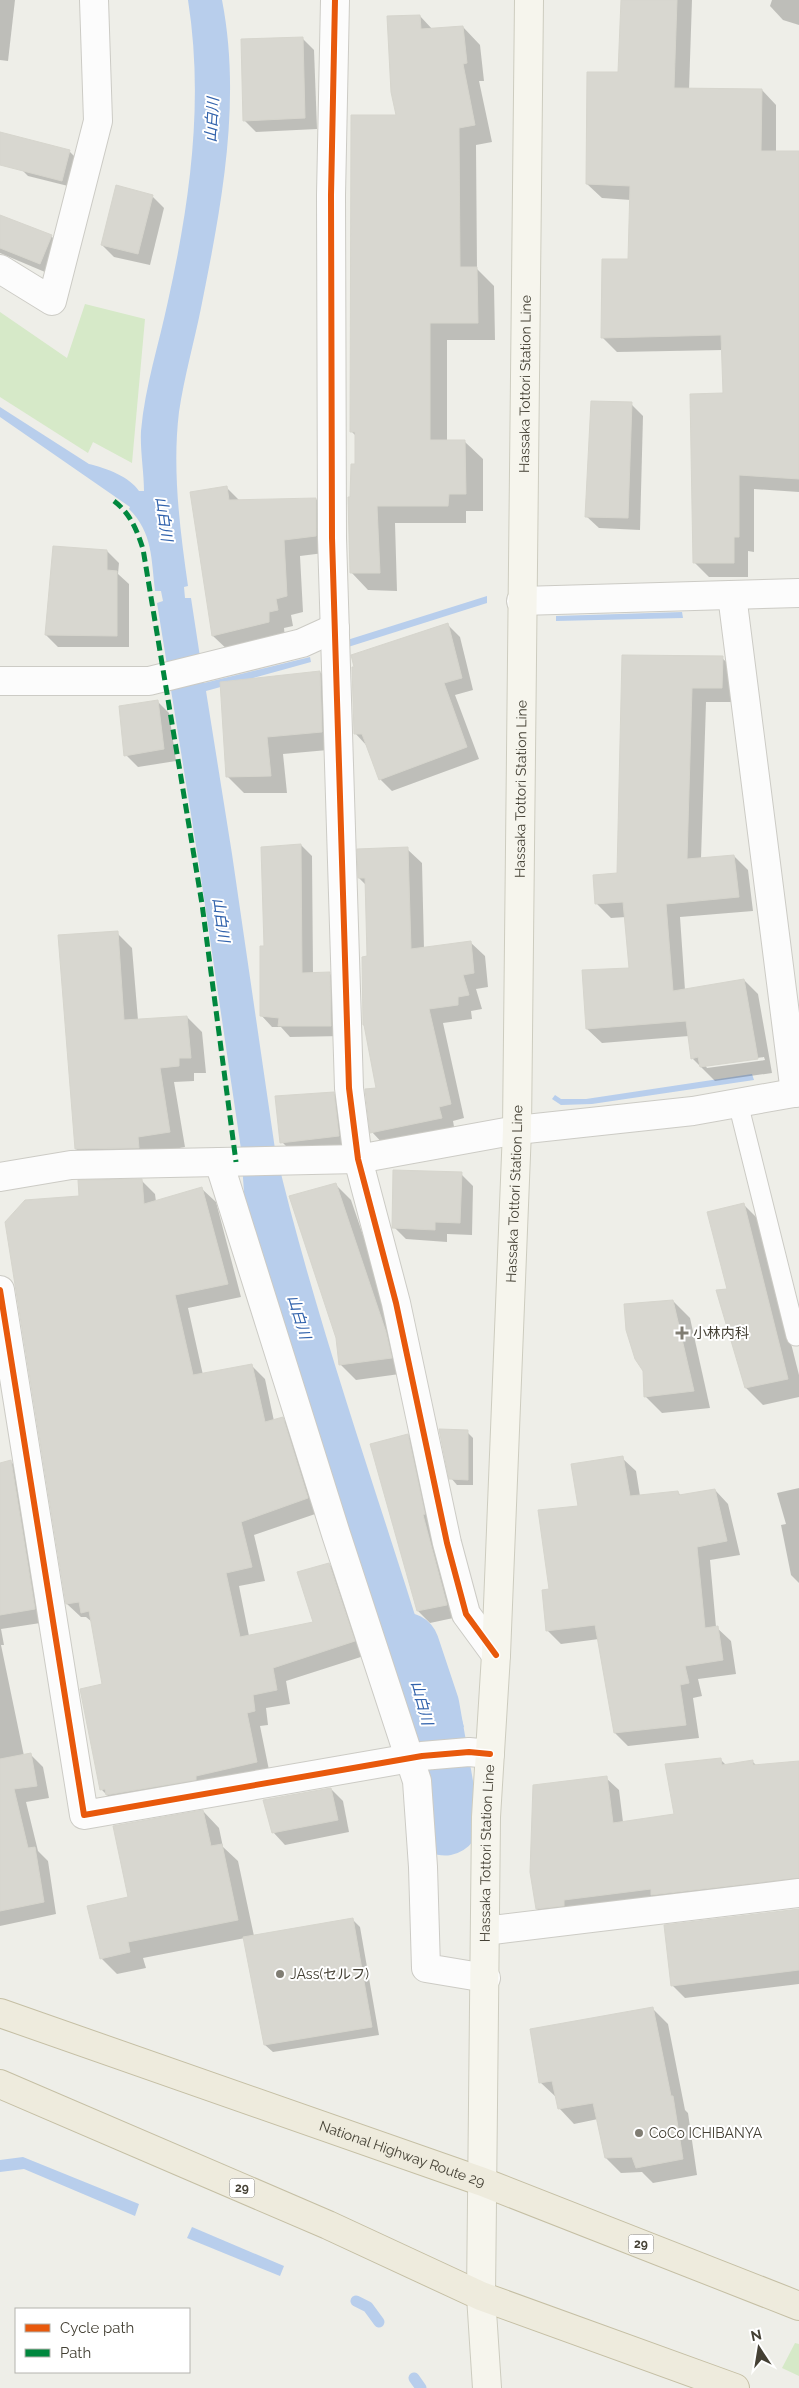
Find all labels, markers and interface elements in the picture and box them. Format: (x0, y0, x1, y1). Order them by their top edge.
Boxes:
water label: 山白川 (202, 95, 222, 143)
street label: Hassaka Tottori Station Line (516, 295, 534, 473)
water label: 山白川 (152, 495, 176, 545)
street label: Hassaka Tottori Station Line (512, 700, 530, 878)
water label: 山白川 (209, 896, 233, 946)
street label: Hassaka Tottori Station Line (503, 1105, 525, 1283)
water label: 山白川 (284, 1293, 315, 1343)
place label: 小林内科 (693, 1325, 749, 1341)
marker: 小林内科 (675, 1326, 689, 1340)
water label: 山白川 (407, 1679, 437, 1729)
street label: Hassaka Tottori Station Line (477, 1764, 497, 1942)
place label: JAss(セルフ) (290, 1966, 369, 1982)
marker: JAss(セルフ) (274, 1968, 286, 1980)
street label: National Highway Route 29 (317, 2117, 487, 2190)
place label: CoCo ICHIBANYA (649, 2125, 763, 2141)
marker: CoCo ICHIBANYA (633, 2127, 645, 2139)
road number: 29 (230, 2178, 254, 2198)
road number: 29 (628, 2234, 654, 2254)
legend (15, 2308, 190, 2373)
text: Cycle path (60, 2319, 134, 2337)
north arrow (734, 2323, 784, 2373)
text: N (749, 2326, 763, 2344)
text: Path (60, 2344, 91, 2362)

